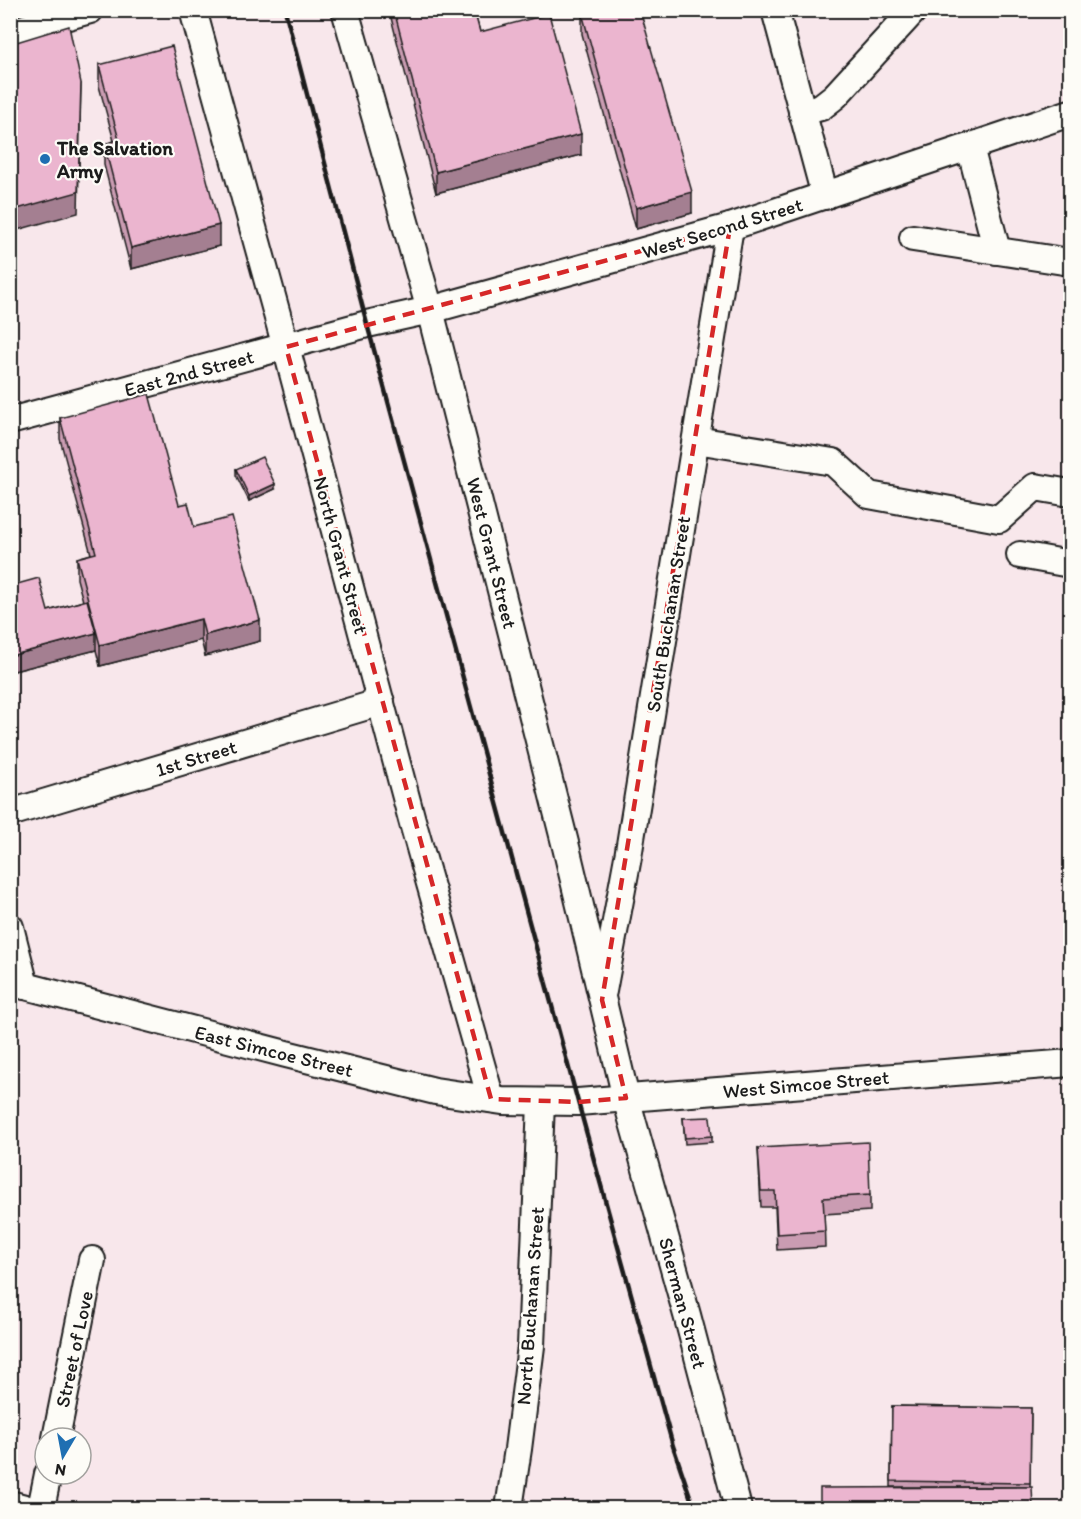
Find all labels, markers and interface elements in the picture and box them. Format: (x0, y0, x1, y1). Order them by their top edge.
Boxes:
place label: The Salvation Army (56, 136, 173, 184)
marker: The Salvation Army (38, 152, 52, 166)
street label: West Second Street (639, 192, 806, 264)
street label: East 2nd Street (122, 344, 256, 402)
street label: North Grant Street (308, 474, 374, 636)
street label: West Grant Street (462, 475, 523, 632)
street label: South Buchanan Street (641, 514, 695, 714)
street label: 1st Street (153, 734, 240, 782)
street label: East Simcoe Street (192, 1020, 356, 1082)
street label: West Simcoe Street (722, 1065, 890, 1103)
street label: North Buchanan Street (511, 1206, 549, 1406)
street label: Sherman Street (654, 1235, 712, 1371)
street label: Street of Love (50, 1288, 98, 1410)
north arrow (33, 1426, 93, 1486)
text: N (54, 1460, 67, 1481)

